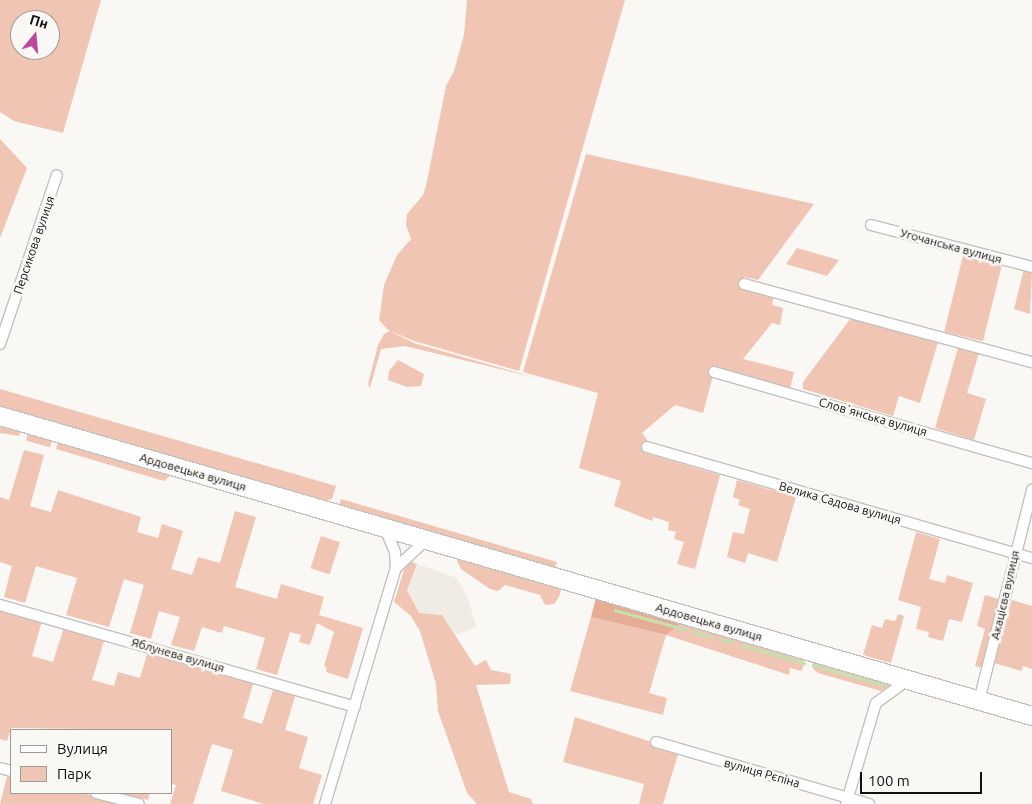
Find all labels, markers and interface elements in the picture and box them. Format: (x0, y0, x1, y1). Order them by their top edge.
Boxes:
north arrow (10, 10, 60, 60)
text: Пн (28, 11, 50, 32)
street label: Персикова вулиця (10, 194, 58, 296)
street label: Угочанська вулиця (899, 226, 1003, 266)
street label: Словʼянська вулиця (817, 395, 929, 439)
street label: Ардовецька вулиця (138, 450, 248, 494)
street label: Велика Садова вулиця (777, 479, 903, 527)
street label: Акацієва вулиця (988, 549, 1022, 641)
street label: Ардовецька вулиця (654, 600, 764, 644)
street label: Яблунева вулиця (130, 635, 226, 675)
legend (10, 729, 172, 794)
text: Вулиця (57, 740, 108, 757)
street label: вулиця Рєпіна (722, 755, 802, 791)
scale bar (862, 762, 984, 794)
text: Парк (57, 765, 92, 782)
text: 100 m (868, 772, 910, 789)

